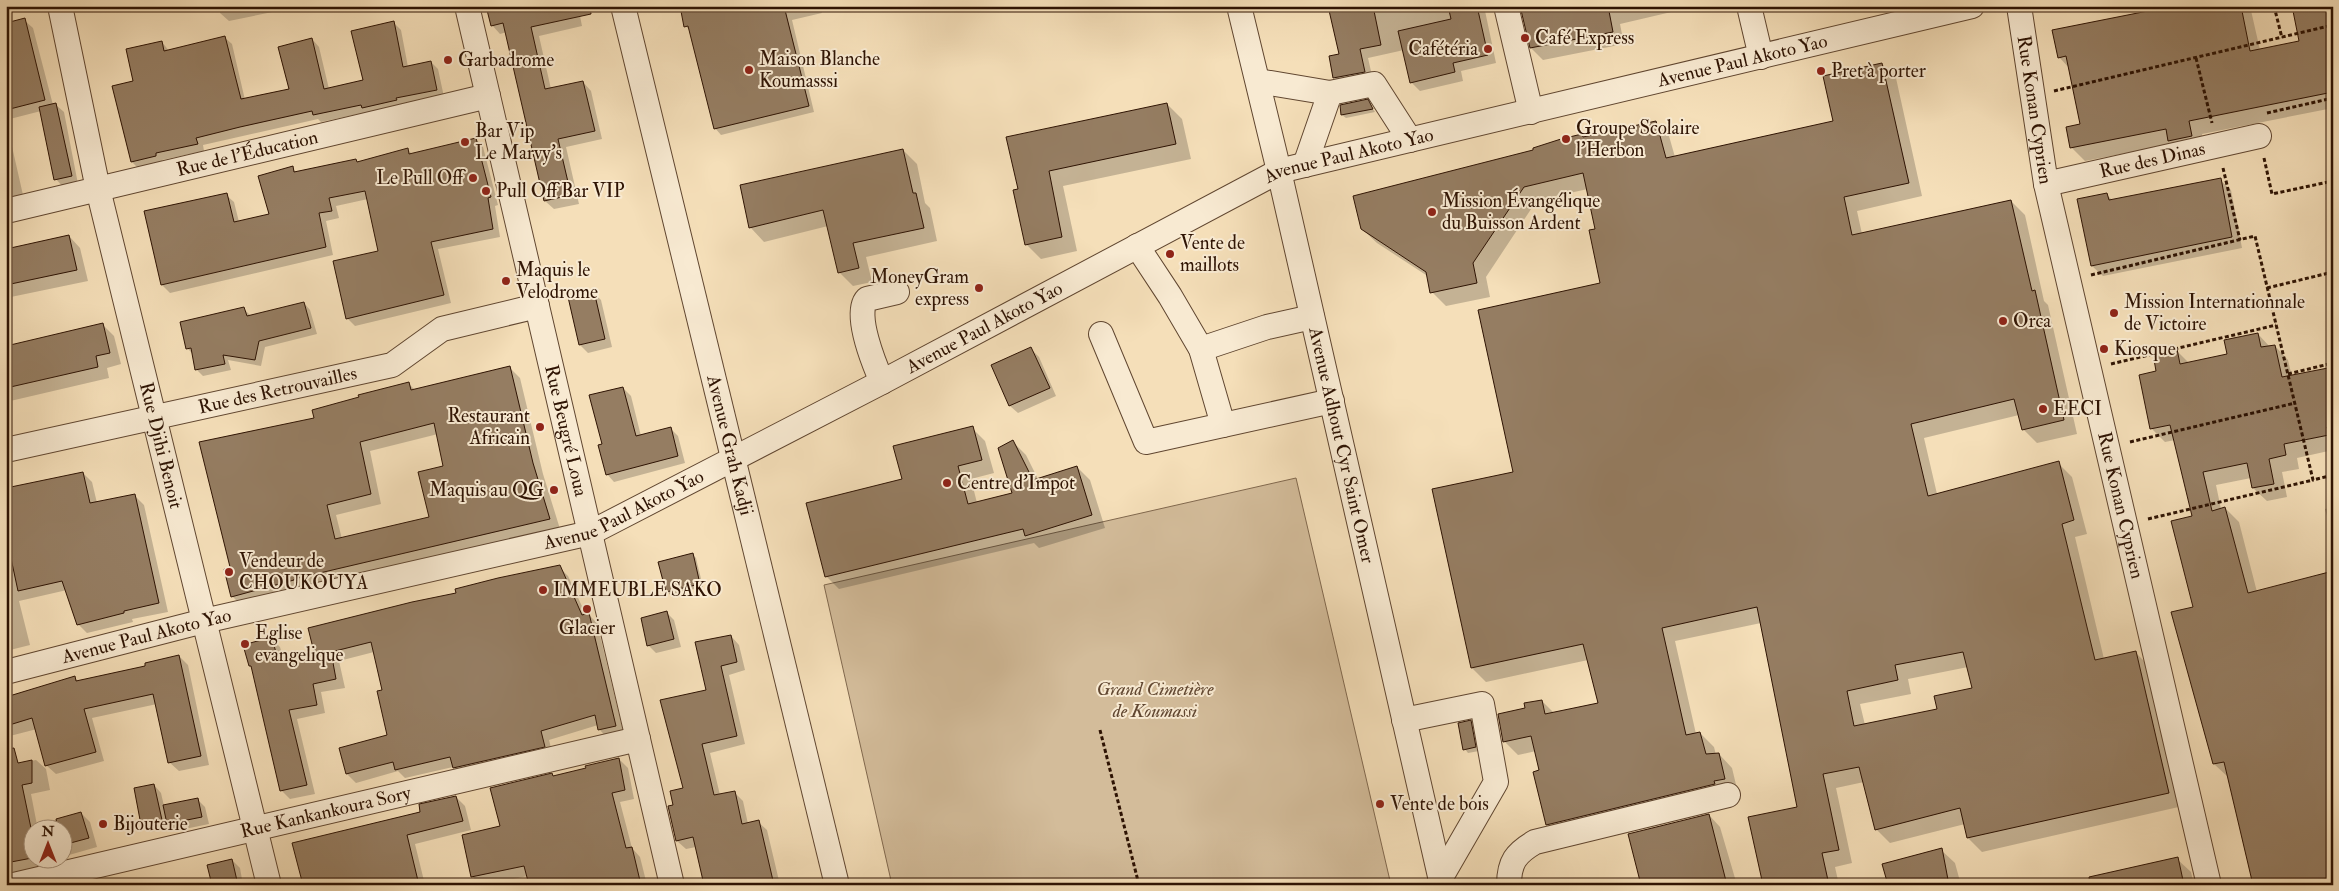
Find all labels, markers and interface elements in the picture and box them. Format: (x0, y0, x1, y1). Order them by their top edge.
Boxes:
place label: Café Express (1535, 26, 1634, 51)
street label: Avenue Paul Akoto Yao (1654, 29, 1830, 93)
marker: Café Express (1519, 32, 1531, 44)
street label: Rue Konan Cyprien (2012, 34, 2058, 186)
place label: Cafétéria (1408, 37, 1478, 61)
marker: Cafétéria (1482, 43, 1494, 55)
place label: Maison Blanche Koumasssi (759, 47, 880, 93)
place label: Garbadrome (458, 48, 554, 72)
marker: Garbadrome (442, 54, 454, 66)
place label: Pret à porter (1831, 59, 1926, 84)
marker: Maison Blanche Koumasssi (743, 64, 755, 76)
marker: Pret à porter (1815, 65, 1827, 77)
place label: Groupe Scolaire l'Herbon (1576, 116, 1699, 162)
place label: Bar Vip Le Marvy's (475, 119, 562, 165)
street label: Avenue Paul Akoto Yao (1259, 123, 1436, 189)
street label: Rue de l'Éducation (174, 125, 321, 182)
marker: Groupe Scolaire l'Herbon (1560, 133, 1572, 145)
marker: Bar Vip Le Marvy's (459, 136, 471, 148)
street label: Rue des Dinas (2097, 136, 2208, 184)
place label: Le Pull Off (376, 166, 466, 190)
marker: Le Pull Off (467, 172, 479, 184)
place label: Pull Off Bar VIP (496, 179, 625, 203)
marker: Pull Off Bar VIP (480, 185, 492, 197)
place label: Mission Évangélique du Buisson Ardent (1442, 187, 1600, 235)
marker: Mission Évangélique du Buisson Ardent (1426, 206, 1438, 218)
place label: Vente de maillots (1180, 231, 1245, 277)
marker: Vente de maillots (1164, 248, 1176, 260)
place label: Maquis le Velodrome (516, 258, 598, 304)
place label: MoneyGram express (870, 265, 969, 312)
marker: Maquis le Velodrome (500, 275, 512, 287)
street label: Avenue Paul Akoto Yao (901, 276, 1067, 379)
marker: MoneyGram express (973, 282, 985, 294)
place label: Mission Internationnale de Victoire (2124, 290, 2305, 336)
marker: Mission Internationnale de Victoire (2108, 307, 2120, 319)
place label: Orca (2013, 309, 2051, 333)
marker: Orca (1997, 315, 2009, 327)
street label: Avenue Adhout Cyr Saint Omer (1303, 324, 1380, 565)
place label: Kiosque (2114, 337, 2176, 361)
marker: Kiosque (2098, 343, 2110, 355)
street label: Rue des Retrouvailles (196, 361, 359, 419)
street label: Rue Beugré Loua (539, 362, 593, 499)
street label: Avenue Grah Kadji (701, 371, 759, 518)
street label: Rue Djihi Benoit (134, 380, 188, 511)
place label: EECI (2053, 397, 2102, 421)
marker: EECI (2037, 403, 2049, 415)
place label: Restaurant Africain (448, 404, 530, 450)
marker: Restaurant Africain (534, 421, 546, 433)
street label: Rue Konan Cyprien (2092, 430, 2149, 581)
street label: Avenue Paul Akoto Yao (540, 464, 708, 555)
place label: Centre d'Impot (957, 471, 1075, 496)
marker: Centre d'Impot (941, 477, 953, 489)
place label: Maquis au QG (429, 478, 544, 502)
marker: Maquis au QG (548, 484, 560, 496)
place label: Vendeur de CHOUKOUYA (239, 549, 368, 595)
marker: Vendeur de CHOUKOUYA (223, 566, 235, 578)
place label: IMMEUBLE SAKO (553, 578, 722, 602)
marker: IMMEUBLE SAKO (537, 584, 549, 596)
street label: Avenue Paul Akoto Yao (58, 603, 233, 669)
marker: Glacier (581, 603, 593, 615)
place label: Glacier (559, 616, 615, 640)
place label: Eglise evangelique (255, 621, 344, 667)
marker: Eglise evangelique (239, 638, 251, 650)
park label: Grand Cimetière de Koumassi (1096, 677, 1214, 723)
street label: Rue Kankankoura Sory (238, 780, 414, 844)
place label: Vente de bois (1390, 792, 1489, 816)
marker: Vente de bois (1374, 798, 1386, 810)
place label: Bijouterie (113, 812, 188, 836)
north arrow (22, 818, 72, 868)
marker: Bijouterie (97, 818, 109, 830)
text: N (41, 823, 55, 840)

